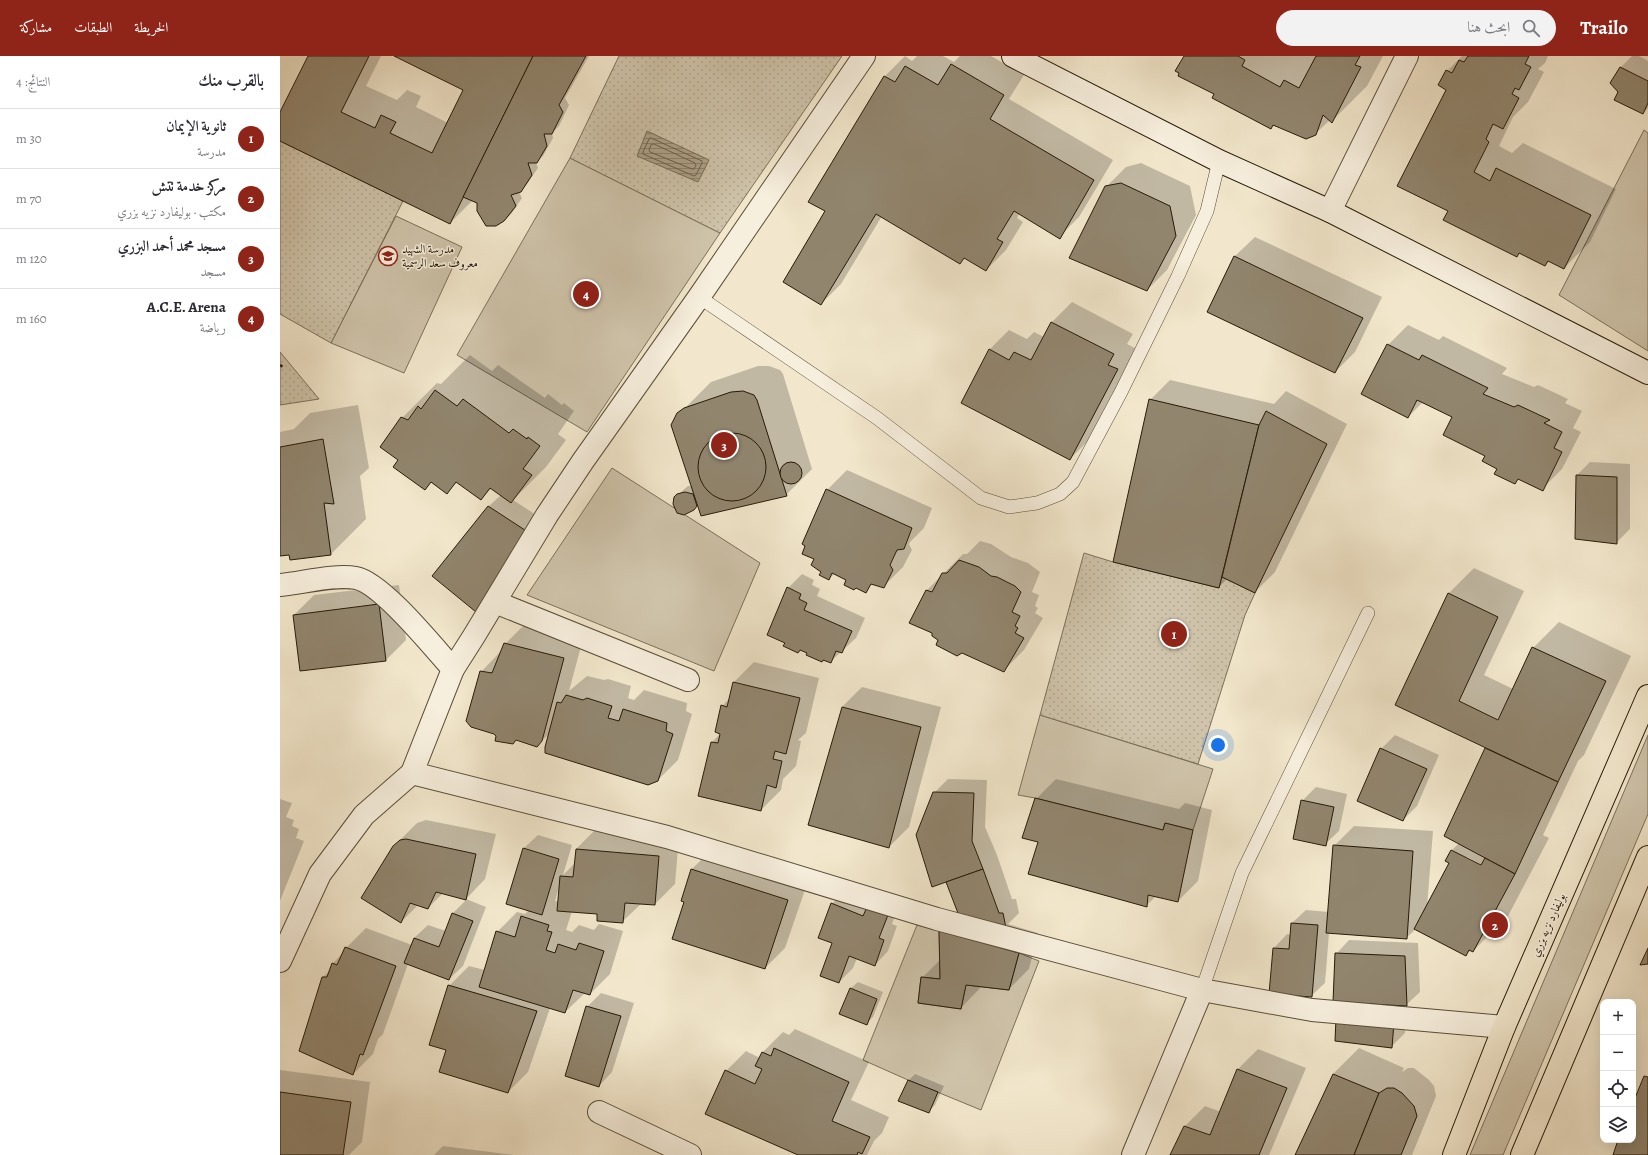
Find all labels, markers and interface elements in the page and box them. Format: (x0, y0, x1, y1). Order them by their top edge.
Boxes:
search box (1276, 10, 1556, 46)
text: Trailo (1580, 15, 1628, 41)
text: ابحث هنا (1467, 17, 1510, 37)
icon: search (1520, 17, 1542, 39)
text: مشاركة (20, 18, 52, 37)
text: الطبقات (74, 18, 112, 37)
text: الخريطة (134, 18, 168, 37)
text: بالقرب منك (198, 69, 264, 92)
text: النتائج: 4 (16, 73, 50, 90)
text: ثانوية الإيمان (166, 116, 226, 136)
text: 30 m (16, 130, 42, 147)
text: 1 (249, 130, 253, 147)
text: مدرسة (197, 143, 226, 160)
text: مركز خدمة تتش (152, 176, 226, 196)
text: 70 m (16, 190, 42, 207)
text: 2 (248, 190, 254, 207)
text: مكتب · بوليفارد نزيه بزري (117, 203, 226, 220)
text: مسجد محمد أحمد البزري (118, 236, 226, 256)
place label: مدرسة الشهيد معروف سعد الرسمية (402, 241, 478, 271)
school or university icon: مدرسة الشهيد معروف سعد الرسمية (377, 245, 399, 267)
text: 120 m (16, 250, 47, 267)
text: 3 (248, 250, 254, 267)
text: مسجد (200, 263, 226, 280)
pin: 4 (573, 279, 599, 309)
text: A.C.E. Arena (147, 297, 226, 317)
text: 160 m (16, 310, 47, 327)
text: 4 (248, 310, 254, 327)
text: رياضة (200, 319, 226, 336)
pin: 3 (711, 430, 737, 460)
pin: 1 (1161, 619, 1187, 649)
your location (1208, 735, 1228, 755)
street label: بوليفارد نزيه بزري (1527, 891, 1571, 960)
pin: 2 (1482, 910, 1508, 940)
map controls (1600, 999, 1636, 1143)
button: + (1600, 999, 1636, 1035)
button: − (1600, 1035, 1636, 1071)
button: locate (1600, 1071, 1636, 1107)
button: layers (1600, 1107, 1636, 1143)

